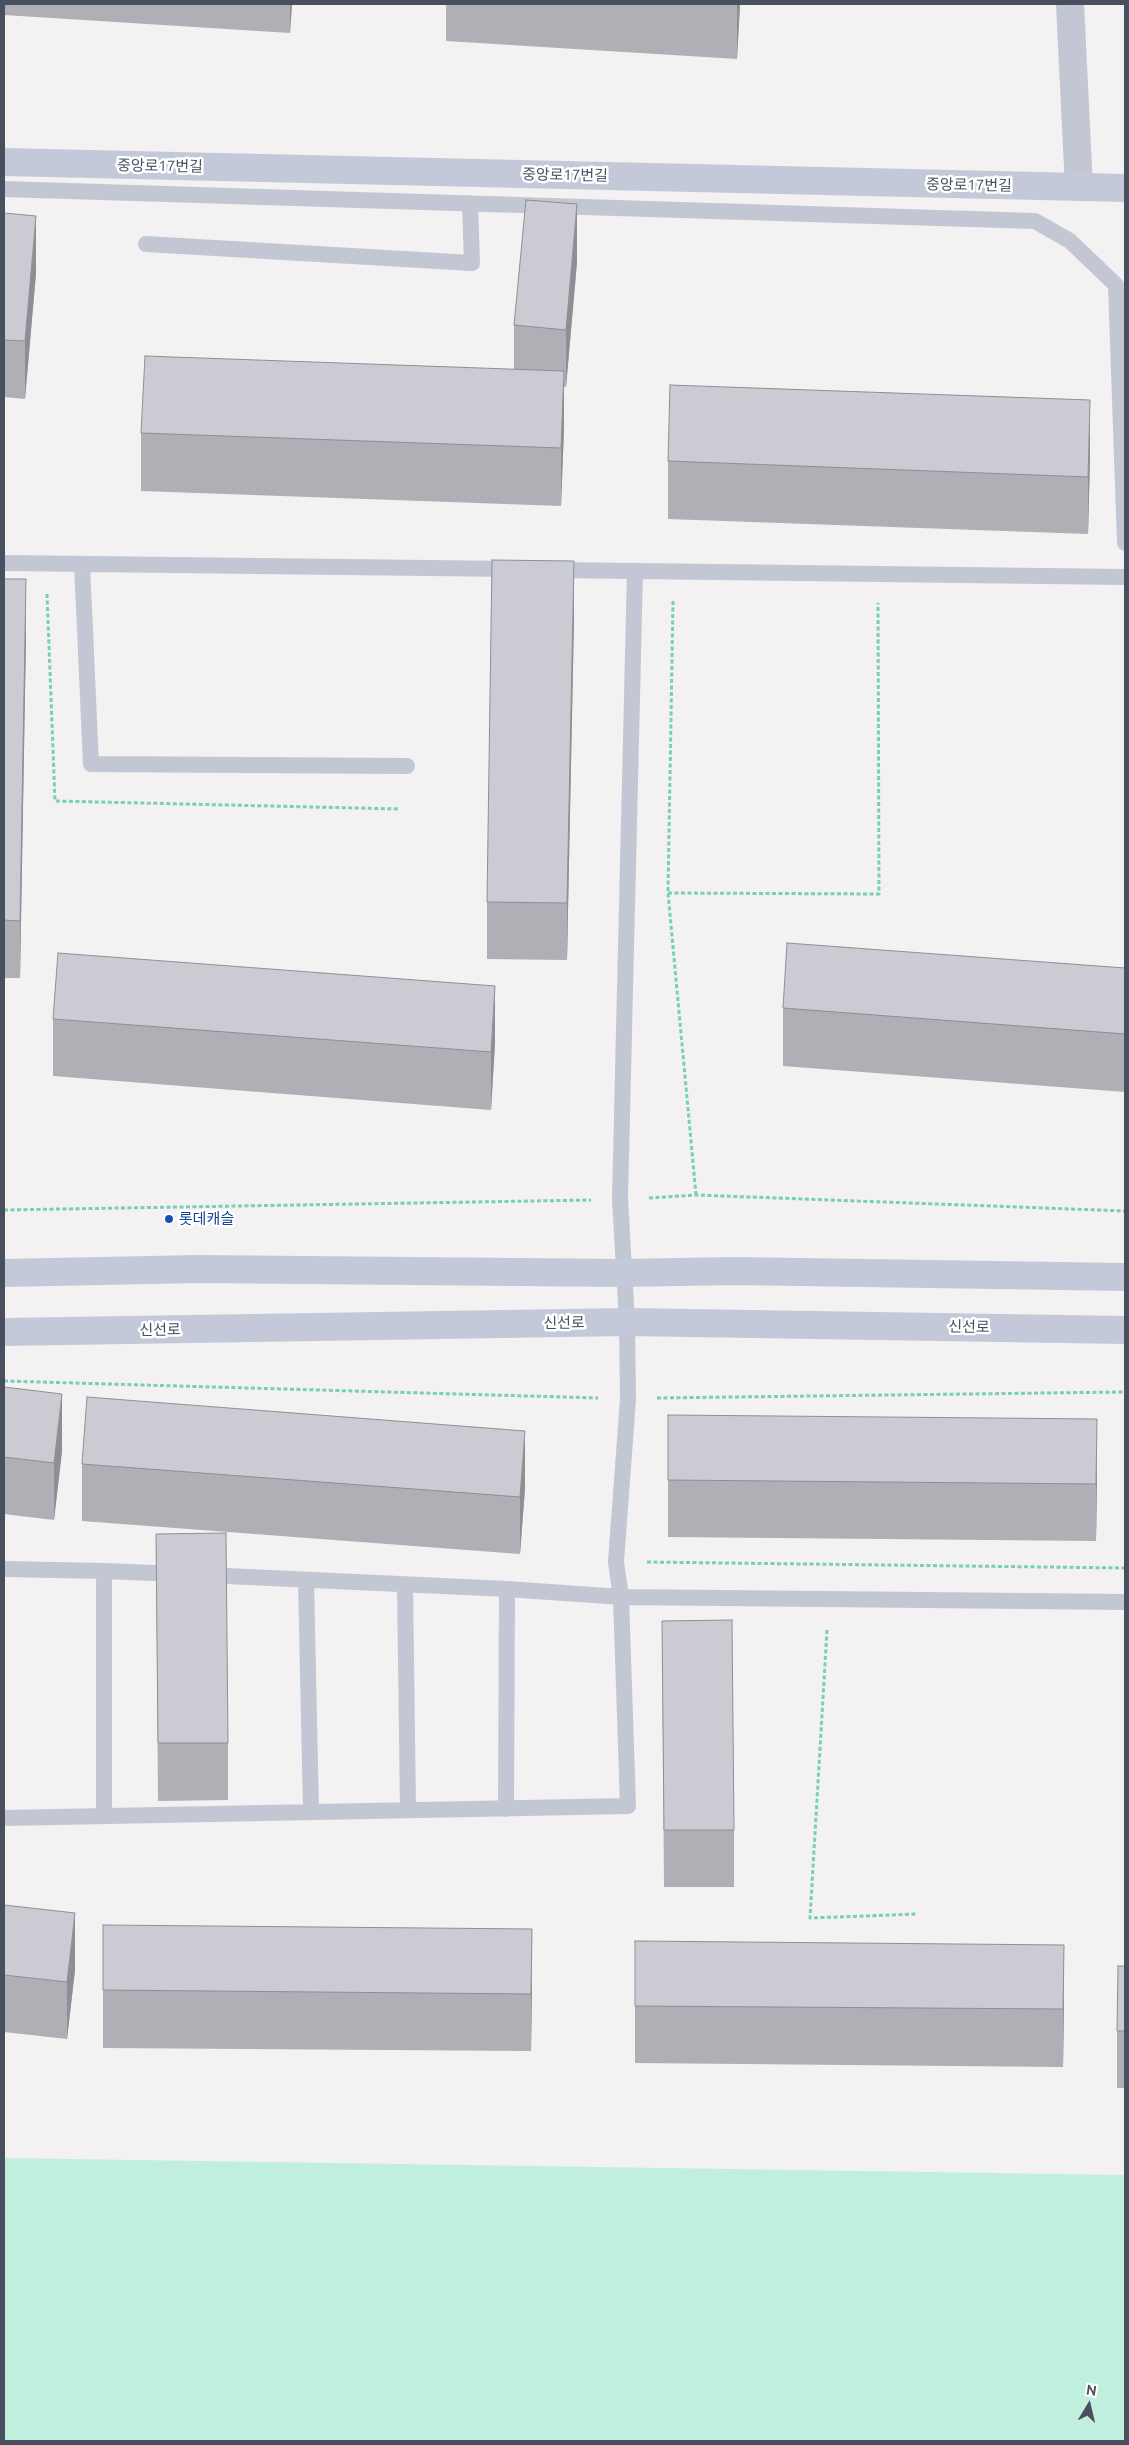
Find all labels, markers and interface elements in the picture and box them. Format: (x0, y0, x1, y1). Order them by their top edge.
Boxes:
street label: 중앙로17번길 (117, 156, 203, 176)
street label: 중앙로17번길 (522, 165, 608, 185)
street label: 중앙로17번길 (926, 175, 1012, 195)
place label: 롯데캐슬 (179, 1210, 234, 1228)
marker: 롯데캐슬 (163, 1213, 175, 1225)
street label: 신선로 (543, 1314, 585, 1332)
street label: 신선로 (948, 1318, 990, 1336)
street label: 신선로 (139, 1321, 181, 1339)
north arrow (1064, 2380, 1114, 2430)
text: N (1085, 2381, 1098, 2399)

